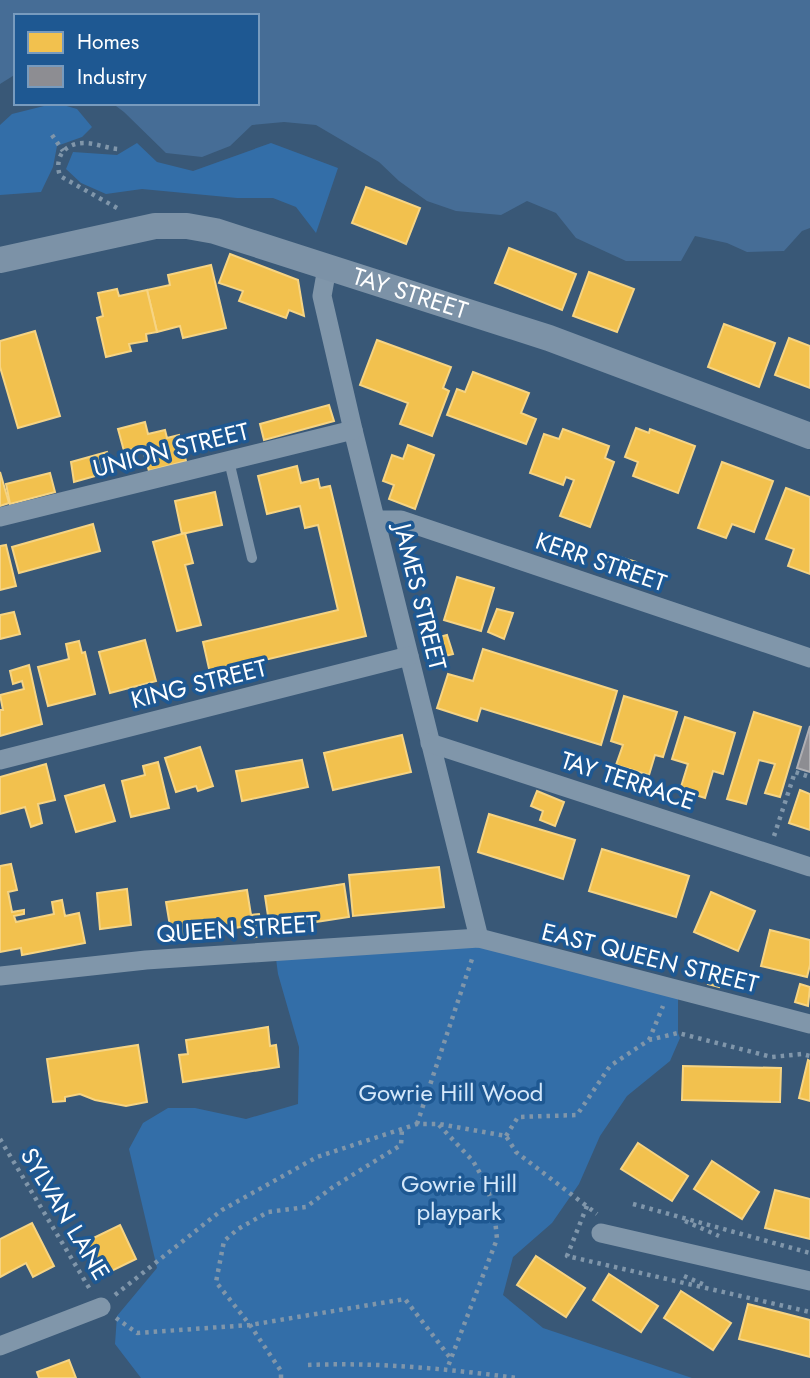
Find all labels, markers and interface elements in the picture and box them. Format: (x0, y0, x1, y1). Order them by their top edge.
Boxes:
legend (14, 14, 259, 105)
text: Homes (77, 27, 139, 57)
text: Industry (77, 62, 148, 92)
street label: TAY STREET (348, 258, 472, 328)
street label: UNION STREET (89, 413, 253, 486)
street label: JAMES STREET (385, 517, 456, 674)
street label: KERR STREET (531, 523, 671, 600)
street label: KING STREET (127, 650, 271, 717)
street label: TAY TERRACE (556, 742, 700, 819)
street label: QUEEN STREET (155, 905, 319, 952)
street label: EAST QUEEN STREET (538, 914, 762, 1001)
park label: Gowrie Hill Wood (358, 1075, 544, 1110)
street label: SYLVAN LANE (12, 1141, 119, 1287)
park label: Gowrie Hill playpark (401, 1166, 517, 1229)

